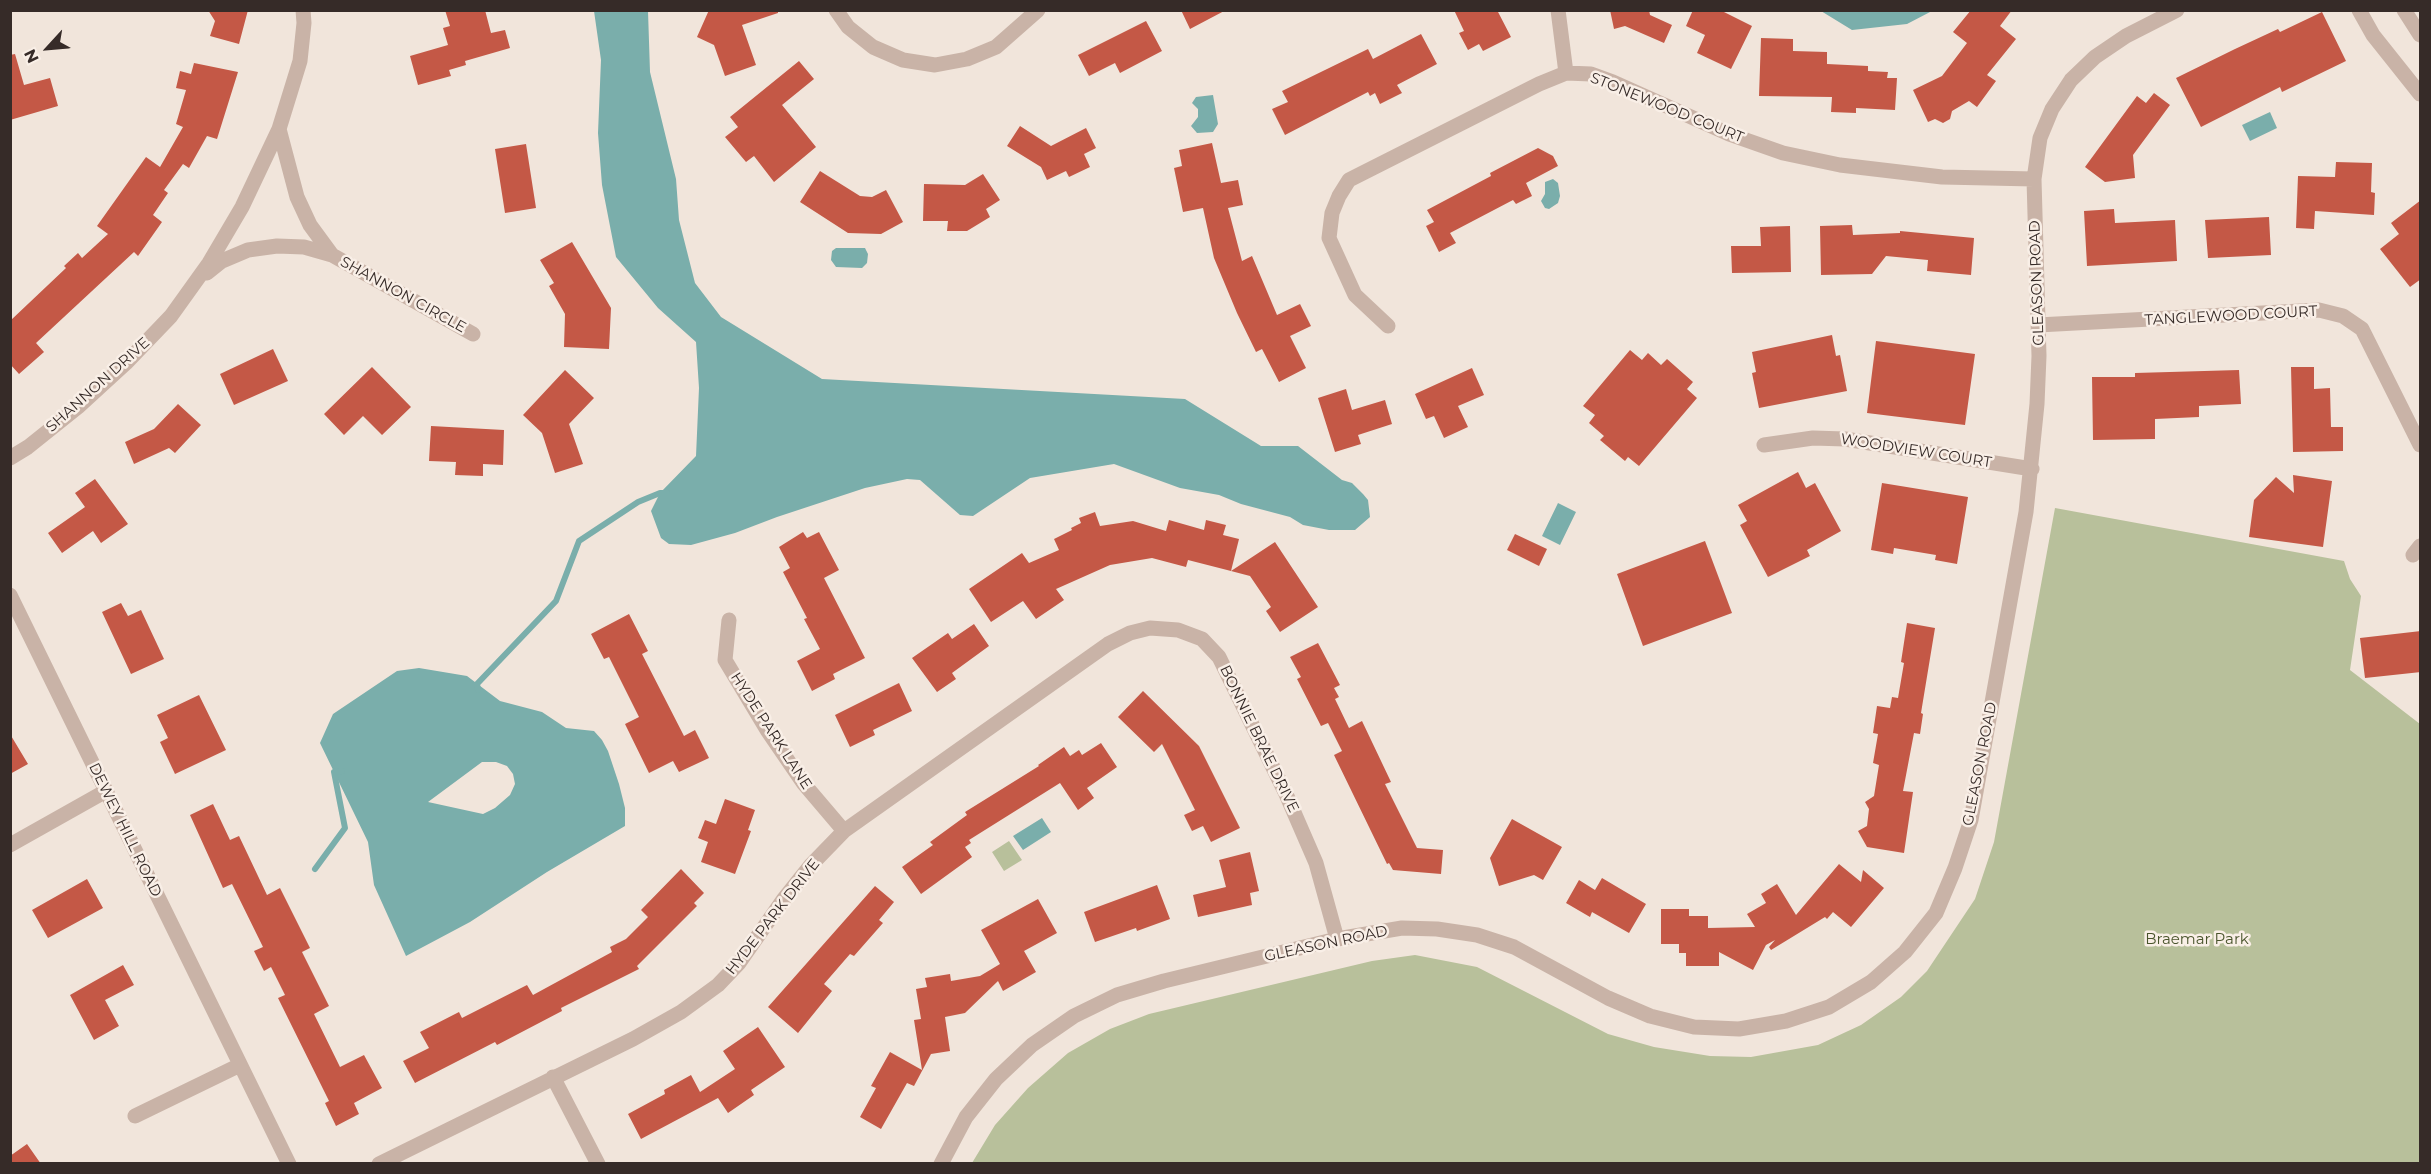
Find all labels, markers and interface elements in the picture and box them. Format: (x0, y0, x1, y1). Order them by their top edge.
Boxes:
north arrow (18, 18, 78, 78)
text: N (20, 46, 43, 66)
street label: STONEWOOD COURT (1588, 69, 1746, 147)
street label: GLEASON ROAD (2026, 220, 2048, 346)
street label: SHANNON CIRCLE (337, 253, 469, 337)
street label: TANGLEWOOD COURT (2144, 302, 2318, 330)
street label: SHANNON DRIVE (43, 334, 153, 436)
street label: WOODVIEW COURT (1839, 430, 1993, 472)
street label: BONNIE BRAE DRIVE (1216, 662, 1302, 816)
street label: HYDE PARK LANE (726, 669, 816, 793)
street label: GLEASON ROAD (1959, 701, 2001, 827)
street label: DEWEY HILL ROAD (85, 760, 165, 900)
street label: HYDE PARK DRIVE (722, 856, 824, 978)
street label: GLEASON ROAD (1263, 922, 1389, 966)
park label: Braemar Park (2145, 931, 2249, 949)

